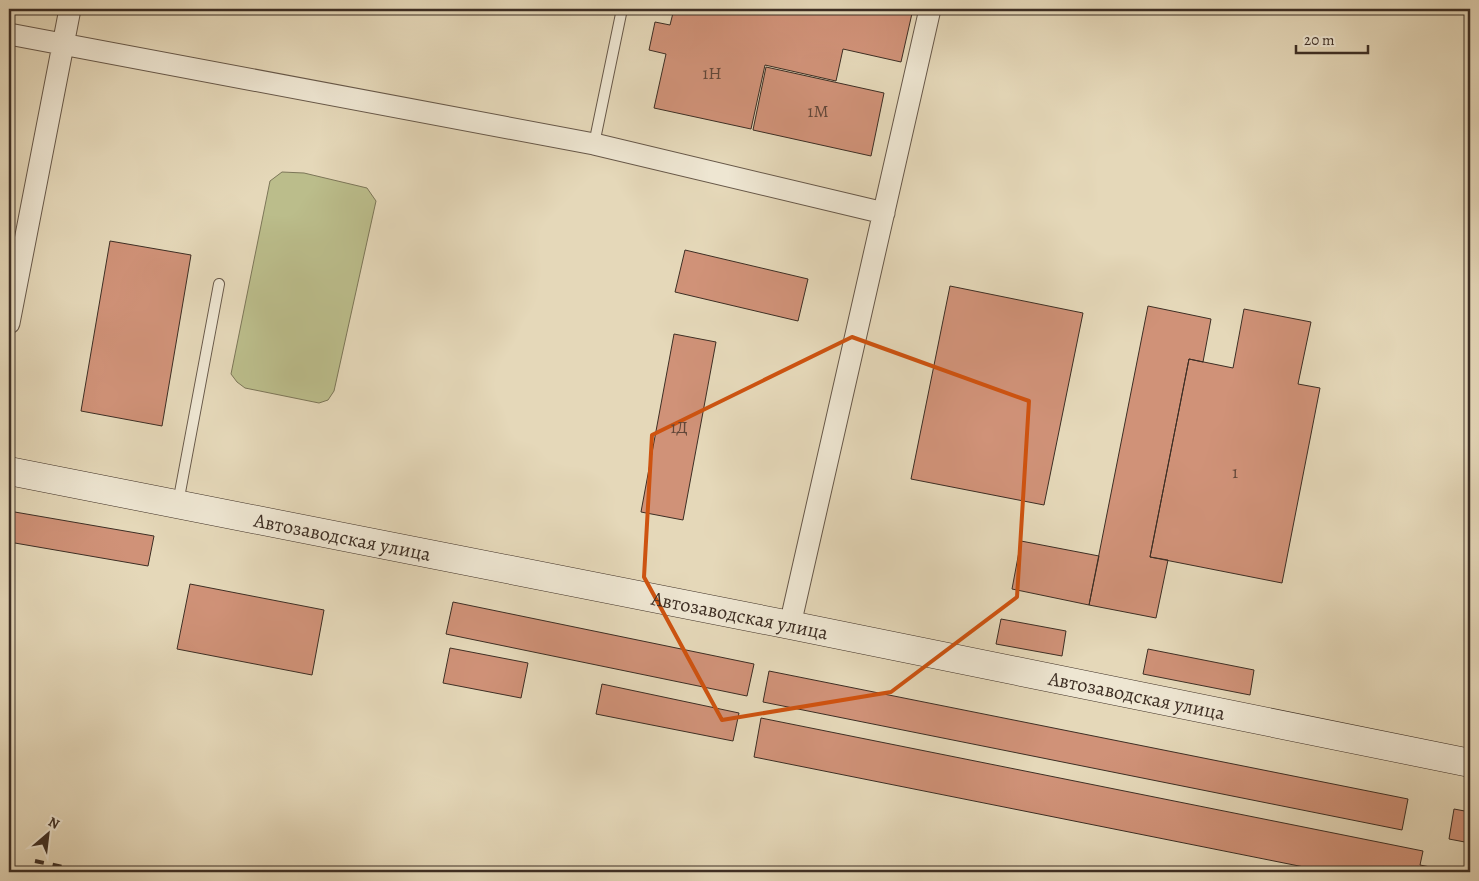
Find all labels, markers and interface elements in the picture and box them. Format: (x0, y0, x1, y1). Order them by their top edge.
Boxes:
scale bar (1296, 22, 1369, 54)
text: 20 m (1304, 30, 1335, 50)
house number: 1Н (702, 61, 722, 85)
house number: 1М (807, 99, 829, 123)
house number: 1Д (670, 415, 688, 439)
house number: 1 (1232, 460, 1238, 484)
street label: Автозаводская улица (251, 506, 434, 568)
street label: Автозаводская улица (648, 585, 831, 647)
street label: Автозаводская улица (1045, 665, 1228, 727)
north arrow (22, 808, 72, 858)
text: N (45, 812, 63, 834)

